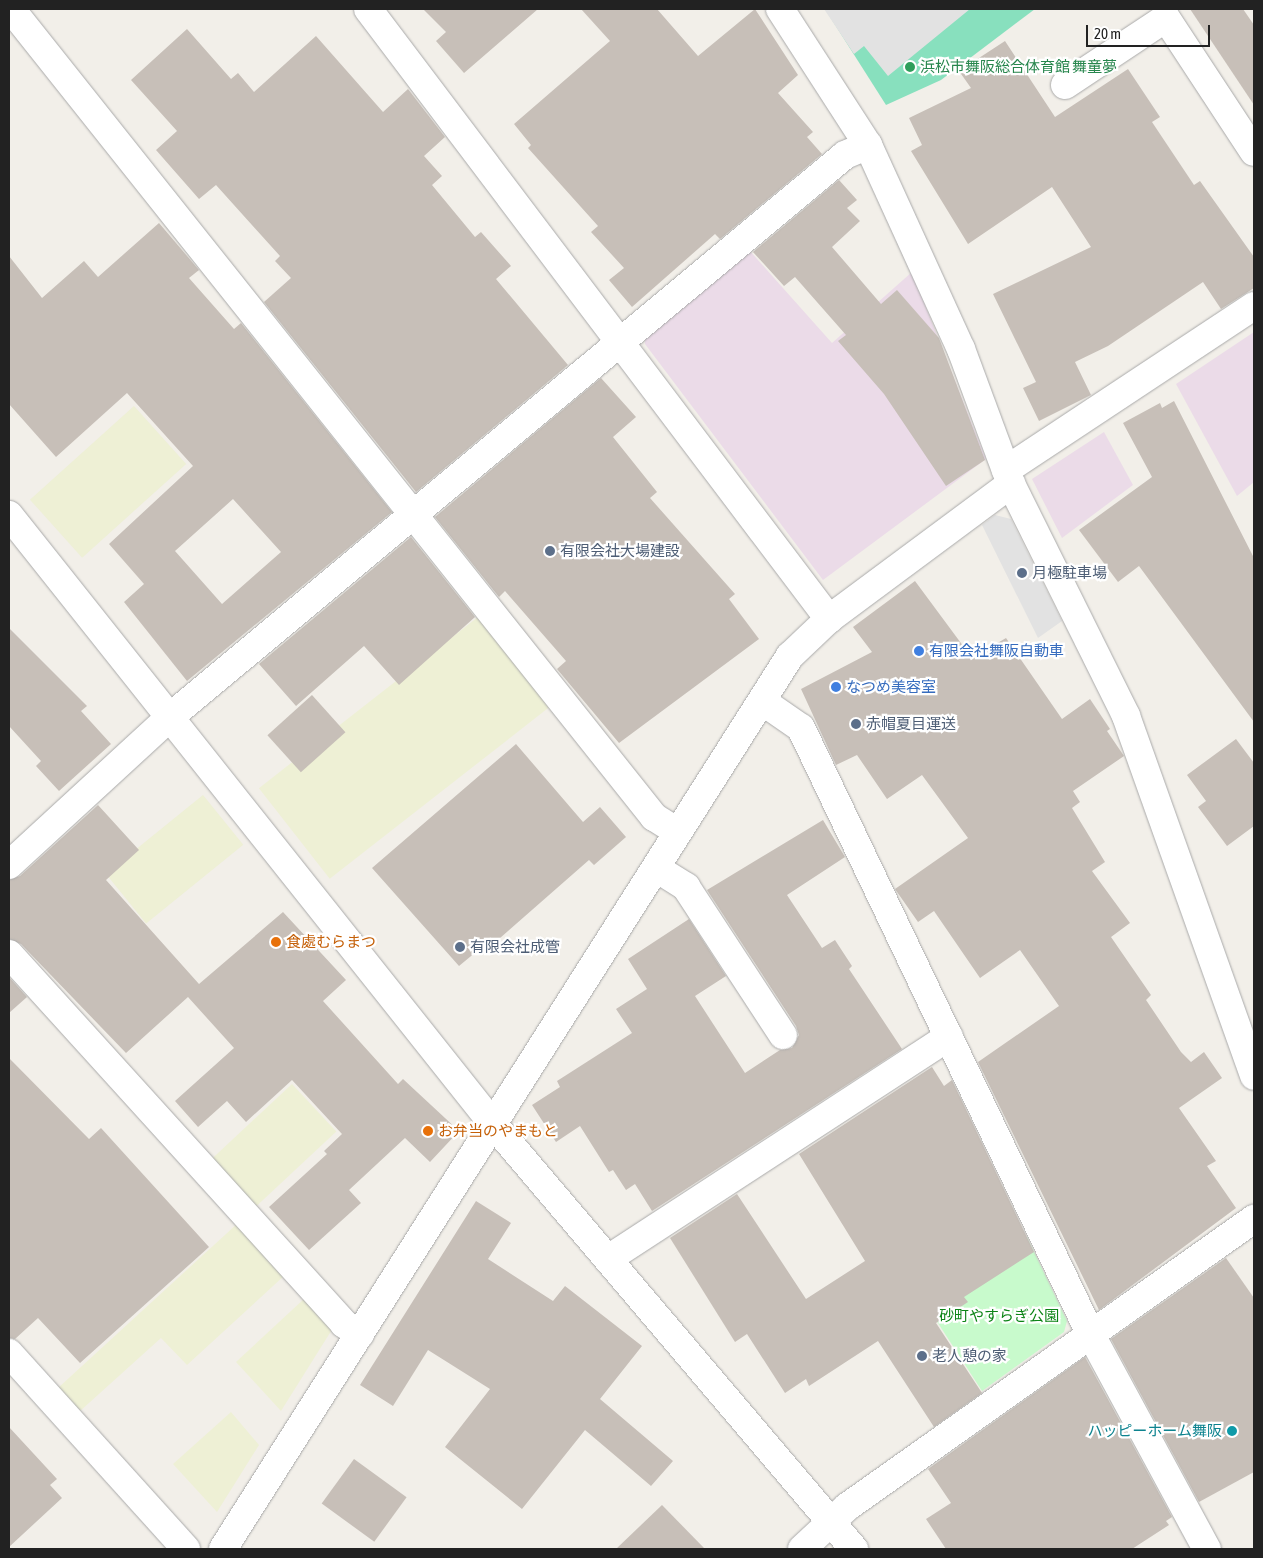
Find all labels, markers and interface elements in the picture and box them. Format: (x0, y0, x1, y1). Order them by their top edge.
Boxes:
scale bar (1088, 15, 1212, 47)
text: 20 m (1094, 25, 1121, 42)
place label: 浜松市舞阪総合体育館 舞童夢 (920, 58, 1117, 76)
marker: 浜松市舞阪総合体育館 舞童夢 (904, 61, 916, 73)
place label: 有限会社大場建設 (560, 542, 680, 560)
marker: 有限会社大場建設 (544, 545, 556, 557)
place label: 月極駐車場 (1032, 564, 1107, 582)
marker: 月極駐車場 (1016, 567, 1028, 579)
place label: 有限会社舞阪自動車 (929, 642, 1064, 660)
marker: 有限会社舞阪自動車 (913, 645, 925, 657)
place label: なつめ美容室 (846, 678, 936, 696)
marker: なつめ美容室 (830, 681, 842, 693)
place label: 赤帽夏目運送 (866, 715, 956, 733)
marker: 赤帽夏目運送 (850, 718, 862, 730)
place label: 食處むらまつ (286, 933, 376, 951)
marker: 食處むらまつ (270, 936, 282, 948)
place label: 有限会社成管 (470, 938, 560, 956)
marker: 有限会社成管 (454, 941, 466, 953)
place label: お弁当のやまもと (438, 1122, 558, 1140)
marker: お弁当のやまもと (422, 1125, 434, 1137)
park label: 砂町やすらぎ公園 (939, 1307, 1059, 1325)
place label: 老人憩の家 (932, 1347, 1007, 1365)
marker: 老人憩の家 (916, 1350, 928, 1362)
place label: ハッピーホーム舞阪 (1087, 1422, 1222, 1440)
marker: ハッピーホーム舞阪 (1226, 1425, 1238, 1437)

